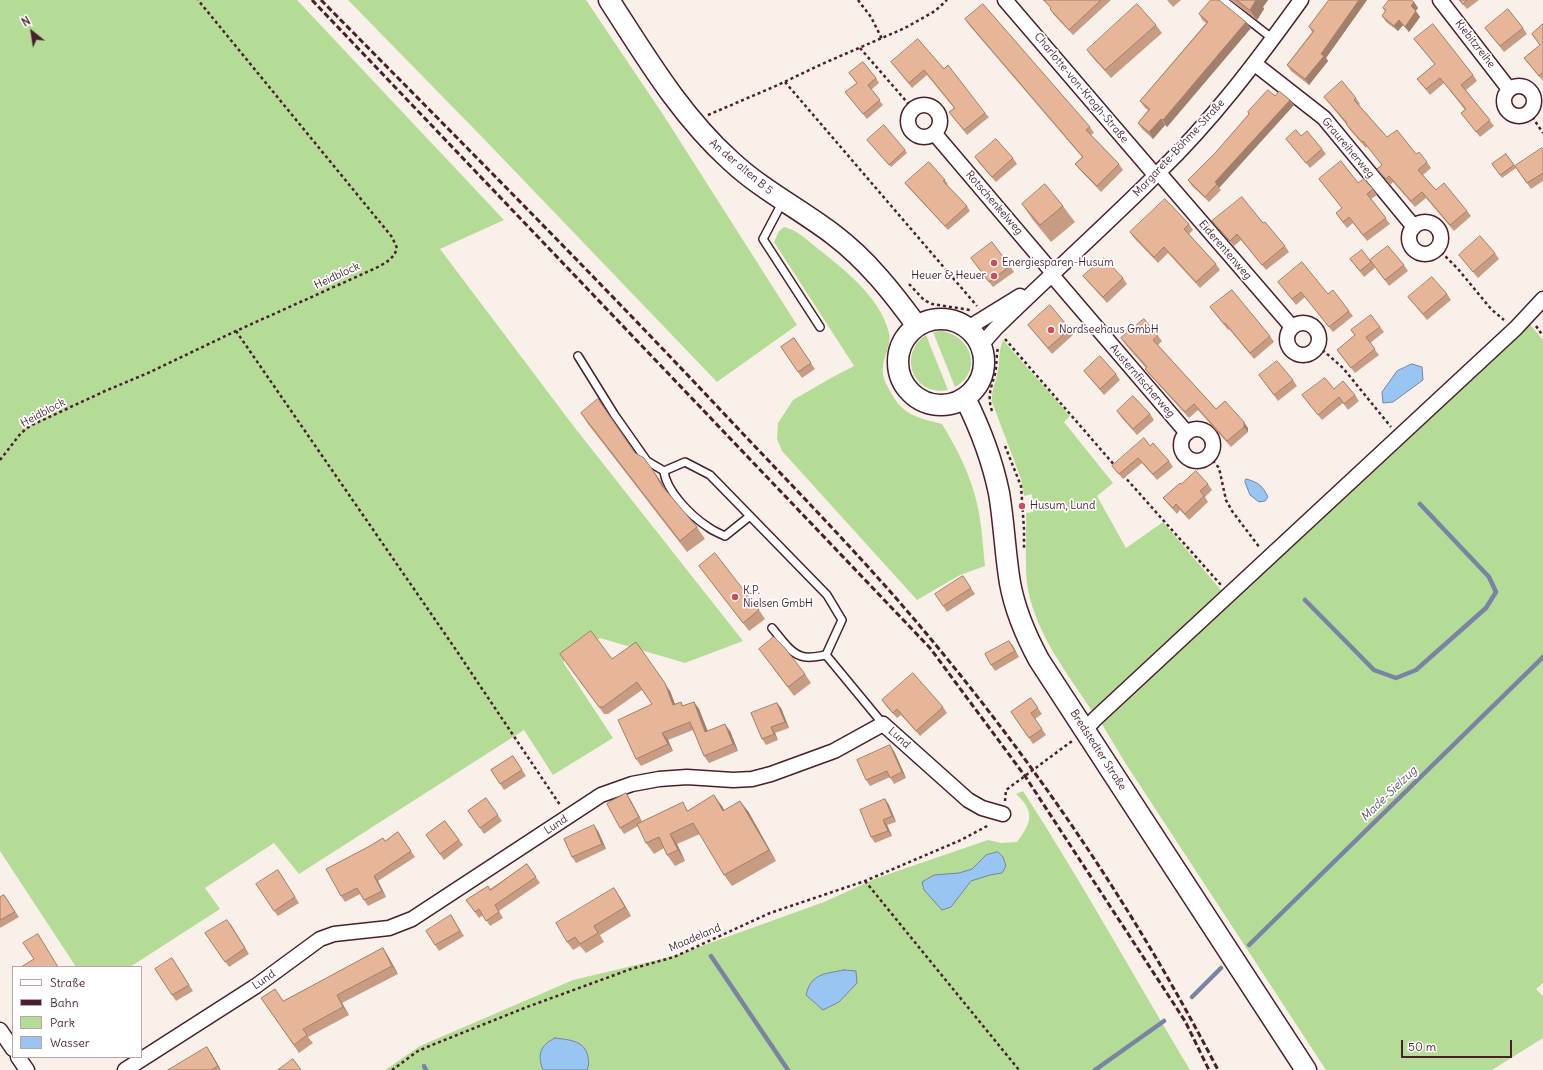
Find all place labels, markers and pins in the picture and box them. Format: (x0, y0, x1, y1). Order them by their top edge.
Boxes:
place label: Energiesparen-Husum (1002, 256, 1114, 270)
marker: Energiesparen-Husum (989, 258, 999, 268)
place label: Heuer & Heuer (911, 269, 986, 283)
marker: Heuer & Heuer (989, 271, 999, 281)
place label: Nordseehaus GmbH (1059, 323, 1159, 337)
marker: Nordseehaus GmbH (1046, 325, 1056, 335)
place label: Husum, Lund (1030, 499, 1095, 513)
marker: Husum, Lund (1017, 501, 1027, 511)
place label: K.P. Nielsen GmbH (743, 584, 813, 610)
marker: K.P. Nielsen GmbH (730, 592, 740, 602)

